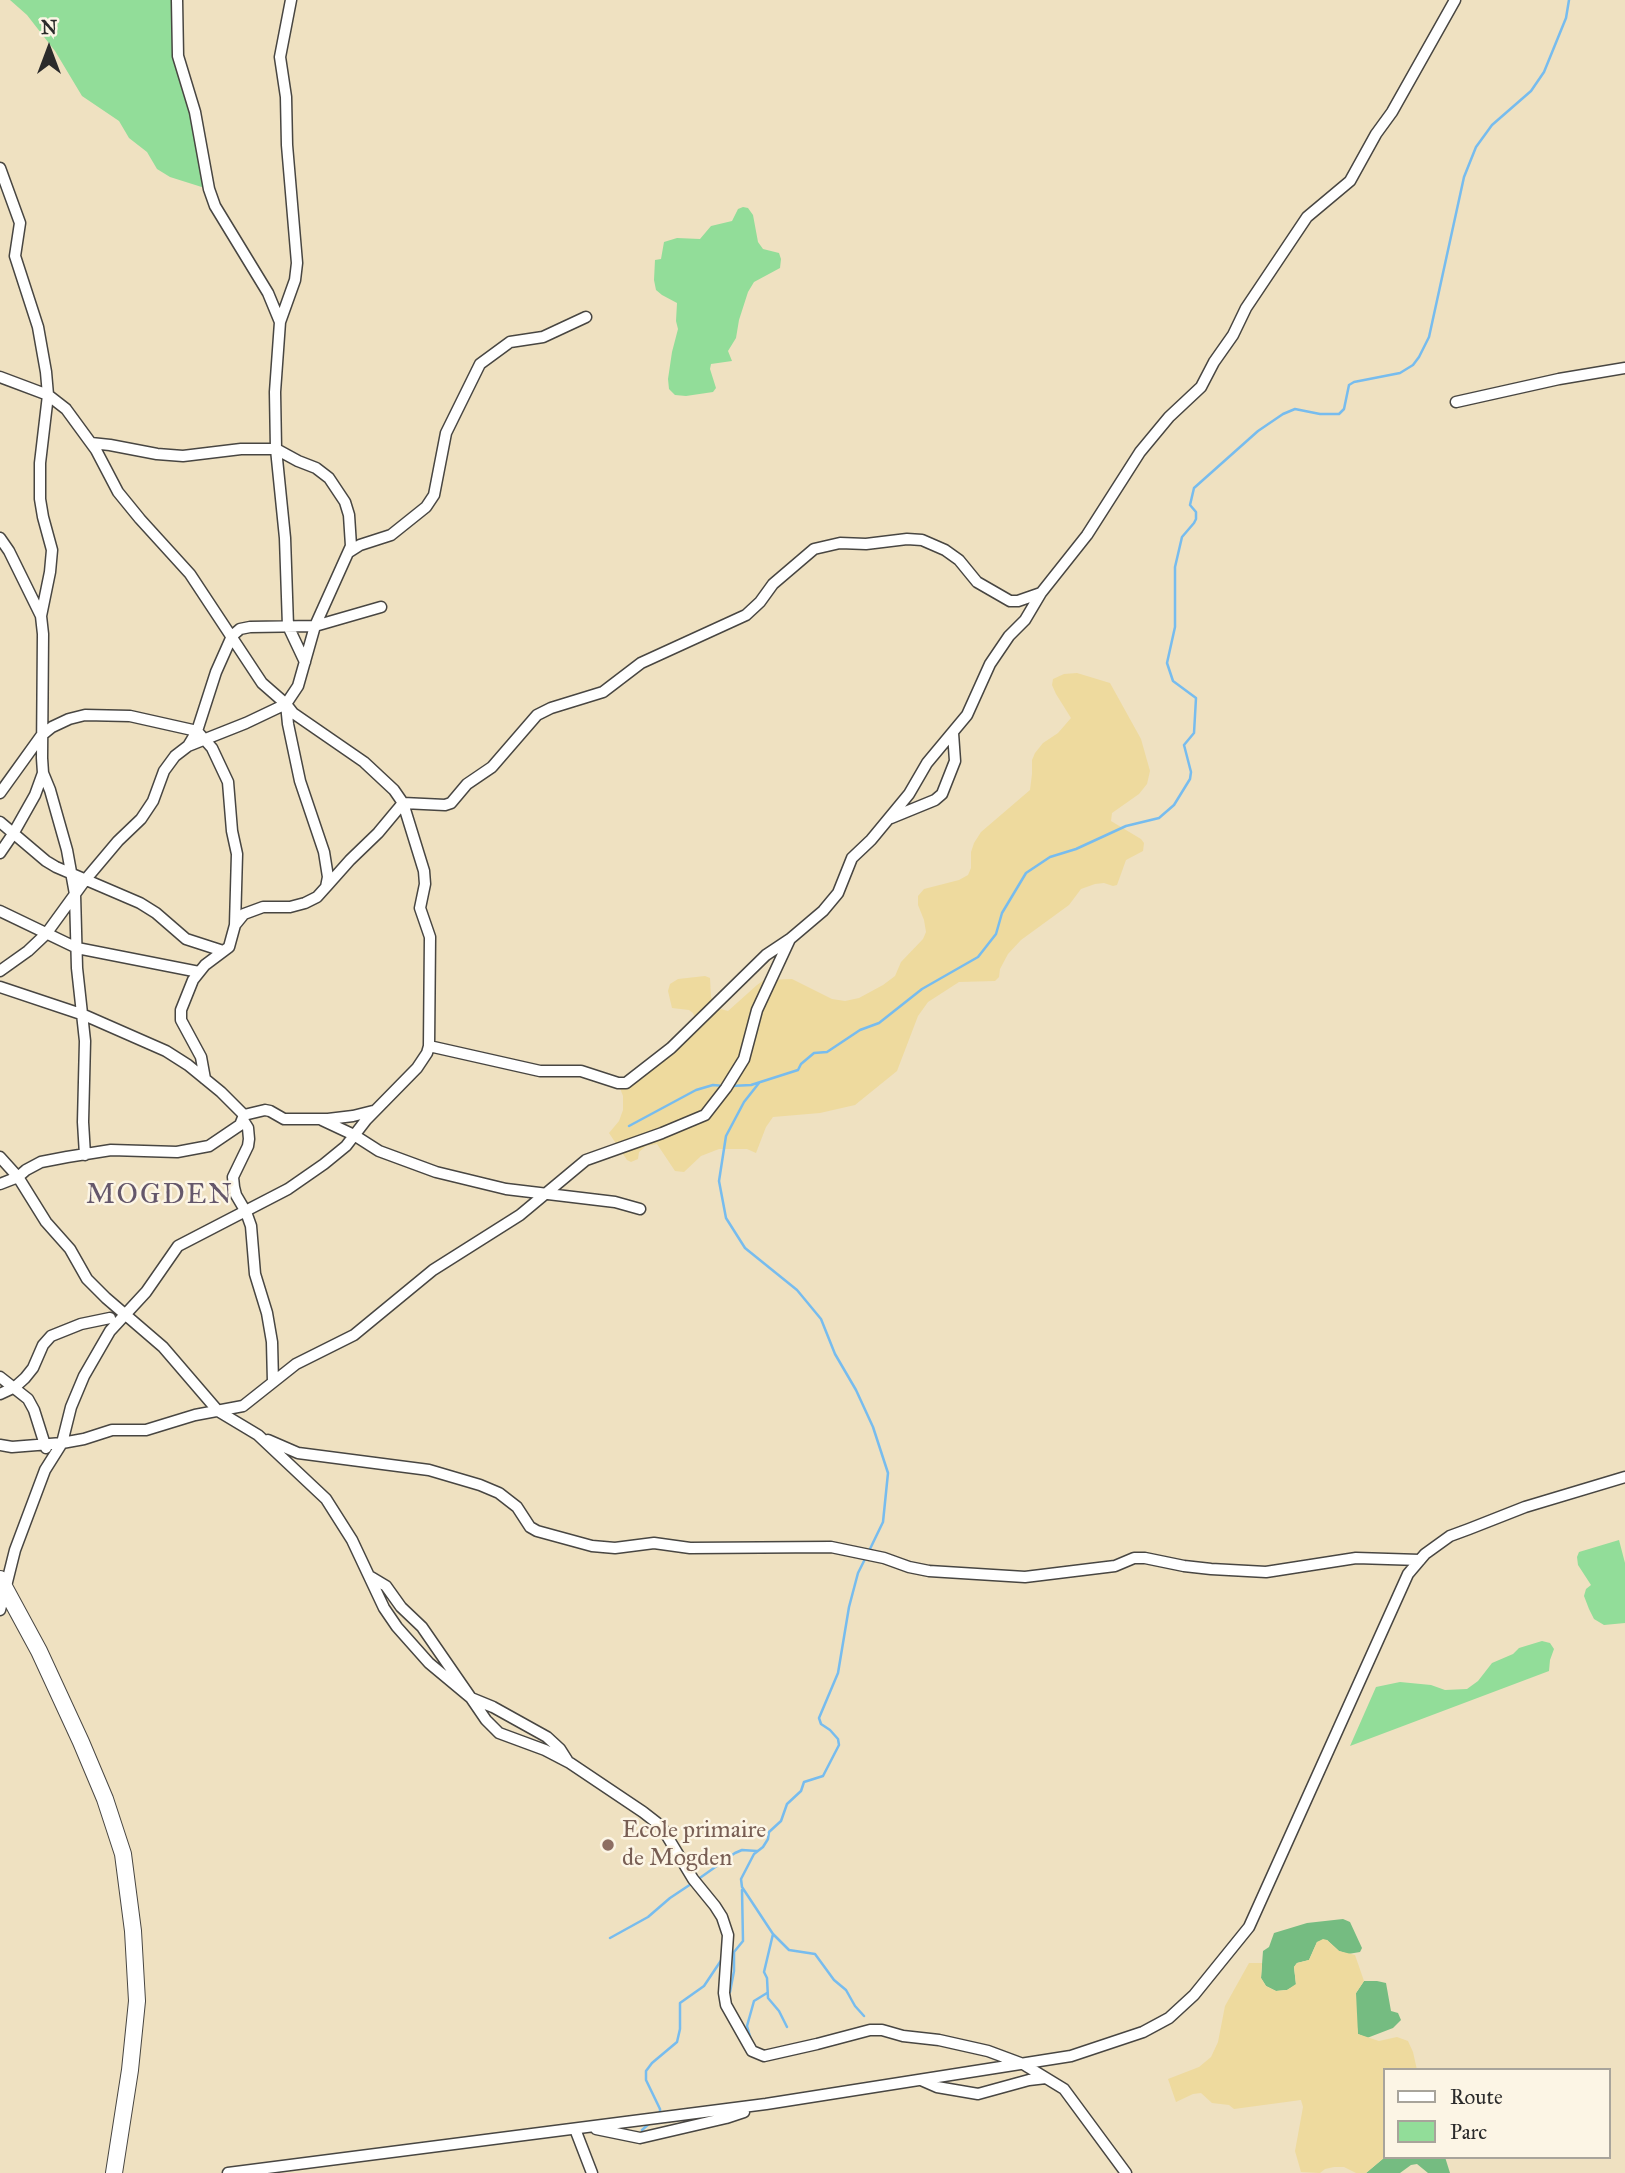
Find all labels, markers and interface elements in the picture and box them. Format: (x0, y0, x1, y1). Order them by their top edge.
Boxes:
north arrow (14, 14, 84, 84)
text: N (41, 16, 57, 39)
district label: MOGDEN (87, 1179, 233, 1213)
place label: Ecole primaire de Mogden (622, 1817, 766, 1873)
marker: Ecole primaire de Mogden (600, 1837, 616, 1853)
legend (1384, 2068, 1611, 2159)
text: Route (1450, 2084, 1503, 2110)
text: Parc (1450, 2119, 1487, 2145)

